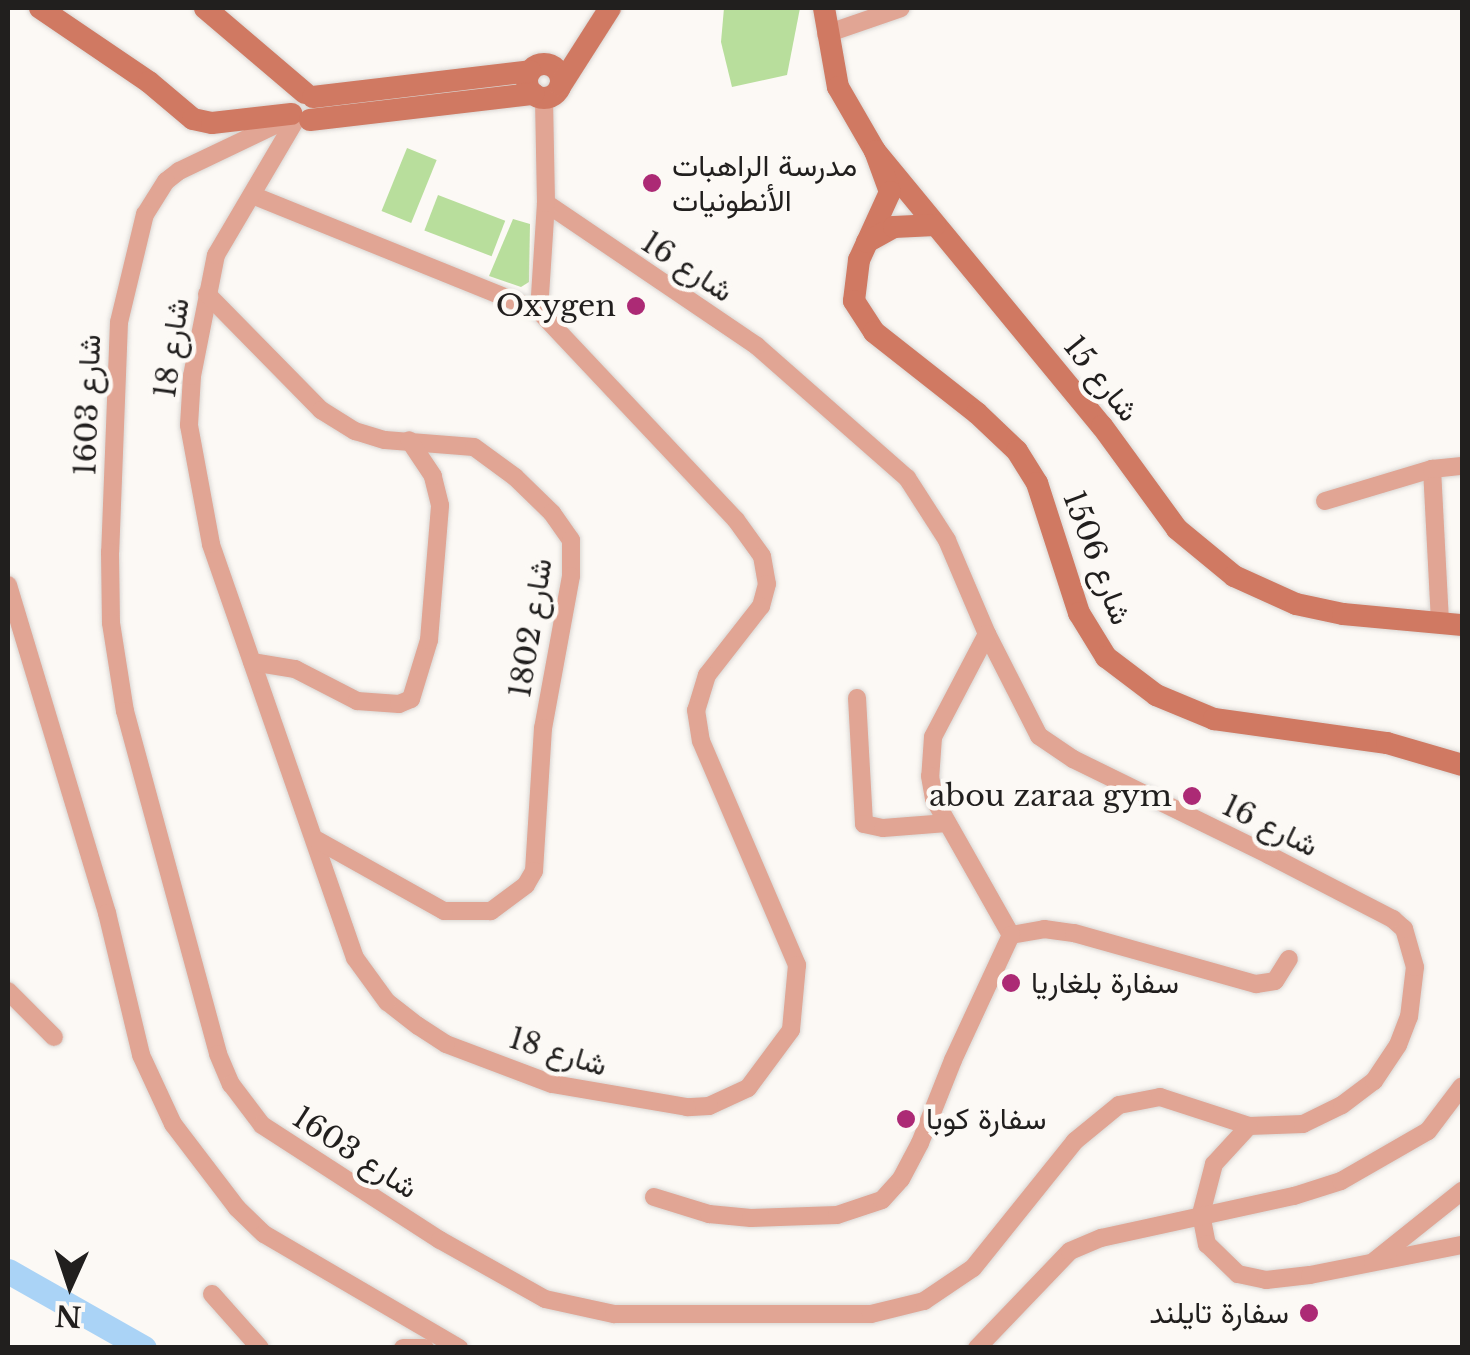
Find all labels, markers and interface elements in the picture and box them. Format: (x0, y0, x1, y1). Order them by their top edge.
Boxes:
place label: مدرسة الراهبات الأنطونيات (672, 148, 857, 218)
marker: مدرسة الراهبات الأنطونيات (641, 172, 663, 194)
street label: شارع 16 (635, 224, 739, 310)
place label: Oxygen (496, 288, 616, 324)
marker: Oxygen (625, 295, 647, 317)
street label: شارع 18 (147, 296, 197, 400)
street label: شارع 15 (1056, 329, 1146, 429)
street label: شارع 1603 (68, 334, 108, 476)
street label: شارع 1506 (1055, 486, 1139, 630)
street label: شارع 1802 (502, 556, 560, 700)
place label: abou zaraa gym (929, 778, 1172, 814)
marker: abou zaraa gym (1181, 785, 1203, 807)
street label: شارع 16 (1216, 788, 1324, 864)
place label: سفارة بلغاريا (1031, 965, 1179, 1001)
marker: سفارة بلغاريا (1000, 972, 1022, 994)
street label: شارع 18 (505, 1020, 611, 1084)
street label: شارع 1603 (286, 1099, 424, 1207)
place label: سفارة كوبا (926, 1101, 1046, 1137)
marker: سفارة كوبا (895, 1108, 917, 1130)
north arrow (20, 1235, 120, 1335)
place label: سفارة تايلند (1149, 1295, 1289, 1331)
text: N (54, 1297, 82, 1334)
marker: سفارة تايلند (1298, 1302, 1320, 1324)

